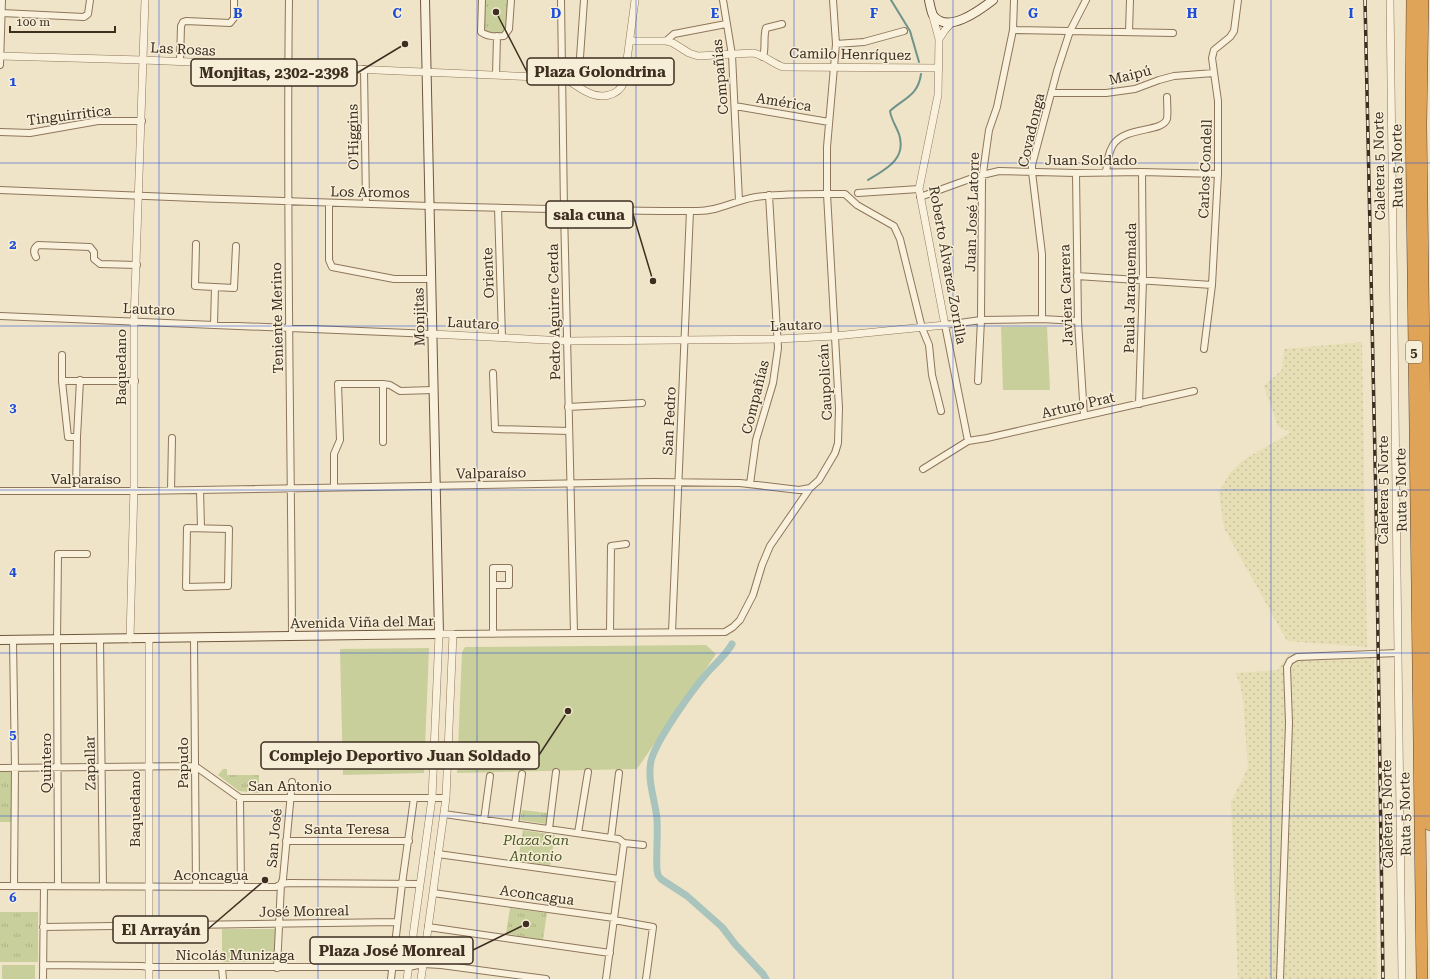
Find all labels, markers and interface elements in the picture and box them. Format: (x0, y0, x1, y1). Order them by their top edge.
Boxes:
text: B (233, 6, 243, 21)
text: C (392, 6, 402, 21)
text: D (551, 6, 561, 21)
text: E (711, 6, 719, 21)
text: F (870, 6, 878, 21)
text: G (1028, 6, 1038, 21)
text: H (1187, 6, 1198, 21)
text: I (1348, 6, 1354, 21)
scale bar (10, 8, 115, 34)
text: 100 m (16, 15, 50, 29)
street label: Compañías (709, 38, 731, 115)
street label: Las Rosas (150, 39, 216, 59)
street label: Camilo Henríquez (789, 45, 911, 63)
callout: Plaza Golondrina (527, 58, 674, 85)
callout: Monjitas, 2302-2398 (191, 59, 357, 86)
street label: Maipú (1107, 62, 1153, 88)
text: Plaza Golondrina (534, 63, 666, 81)
text: Monjitas, 2302-2398 (199, 64, 349, 82)
text: 1 (9, 74, 17, 89)
street label: América (755, 90, 813, 114)
street label: Covadonga (1015, 91, 1047, 169)
street label: Tinguirritica (26, 102, 113, 128)
street label: O'Higgins (344, 103, 362, 170)
street label: Caletera 5 Norte (1370, 111, 1388, 221)
street label: Carlos Condell (1195, 118, 1215, 219)
street label: Ruta 5 Norte (1388, 123, 1406, 208)
street label: Juan José Latorre (962, 152, 982, 272)
street label: Juan Soldado (1045, 152, 1137, 168)
street label: Los Aromos (330, 183, 410, 201)
street label: Roberto Álvarez Zorrilla (926, 184, 970, 346)
callout: sala cuna (546, 201, 633, 228)
text: sala cuna (553, 206, 625, 224)
street label: Paula Jaraquemada (1121, 222, 1139, 353)
text: 2 (9, 237, 17, 252)
street label: Pedro Aguirre Cerda (545, 243, 563, 381)
street label: Javiera Carrera (1056, 244, 1076, 346)
street label: Oriente (479, 247, 497, 299)
street label: Teniente Merino (268, 262, 286, 374)
street label: Monjitas (410, 287, 428, 347)
street label: Lautaro (123, 300, 175, 318)
street label: Lautaro (447, 314, 499, 332)
street label: Lautaro (770, 316, 822, 334)
street label: Baquedano (113, 329, 129, 405)
road number: 5 (1406, 341, 1422, 363)
street label: Caupolicán (815, 343, 835, 421)
street label: Compañías (738, 358, 772, 436)
street label: San Pedro (659, 386, 679, 456)
street label: Arturo Prat (1040, 389, 1116, 421)
text: 3 (9, 400, 17, 415)
street label: Caletera 5 Norte (1375, 435, 1391, 544)
street label: Ruta 5 Norte (1392, 447, 1410, 532)
street label: Valparaíso (456, 464, 526, 482)
street label: Valparaíso (51, 471, 121, 487)
text: 4 (9, 564, 17, 579)
street label: Avenida Viña del Mar (290, 613, 434, 631)
text: 5 (9, 727, 17, 742)
street label: Quintero (38, 733, 54, 793)
street label: Zapallar (82, 735, 98, 791)
street label: Papudo (175, 737, 191, 789)
callout: Complejo Deportivo Juan Soldado (261, 742, 539, 769)
text: Complejo Deportivo Juan Soldado (269, 747, 531, 765)
street label: Caletera 5 Norte (1378, 759, 1396, 869)
street label: Baquedano (127, 771, 143, 847)
street label: Ruta 5 Norte (1396, 771, 1414, 856)
street label: San Antonio (248, 778, 332, 794)
street label: San José (263, 807, 285, 868)
street label: Santa Teresa (304, 821, 390, 837)
park label: Plaza San Antonio (502, 832, 569, 864)
street label: Aconcagua (174, 867, 249, 883)
street label: Aconcagua (499, 882, 576, 908)
text: 6 (9, 890, 17, 905)
street label: José Monreal (259, 902, 350, 920)
callout: El Arrayán (113, 916, 208, 943)
text: El Arrayán (122, 921, 200, 939)
callout: Plaza José Monreal (310, 937, 473, 964)
text: Plaza José Monreal (319, 942, 465, 960)
street label: Nicolás Munizaga (175, 947, 295, 963)

